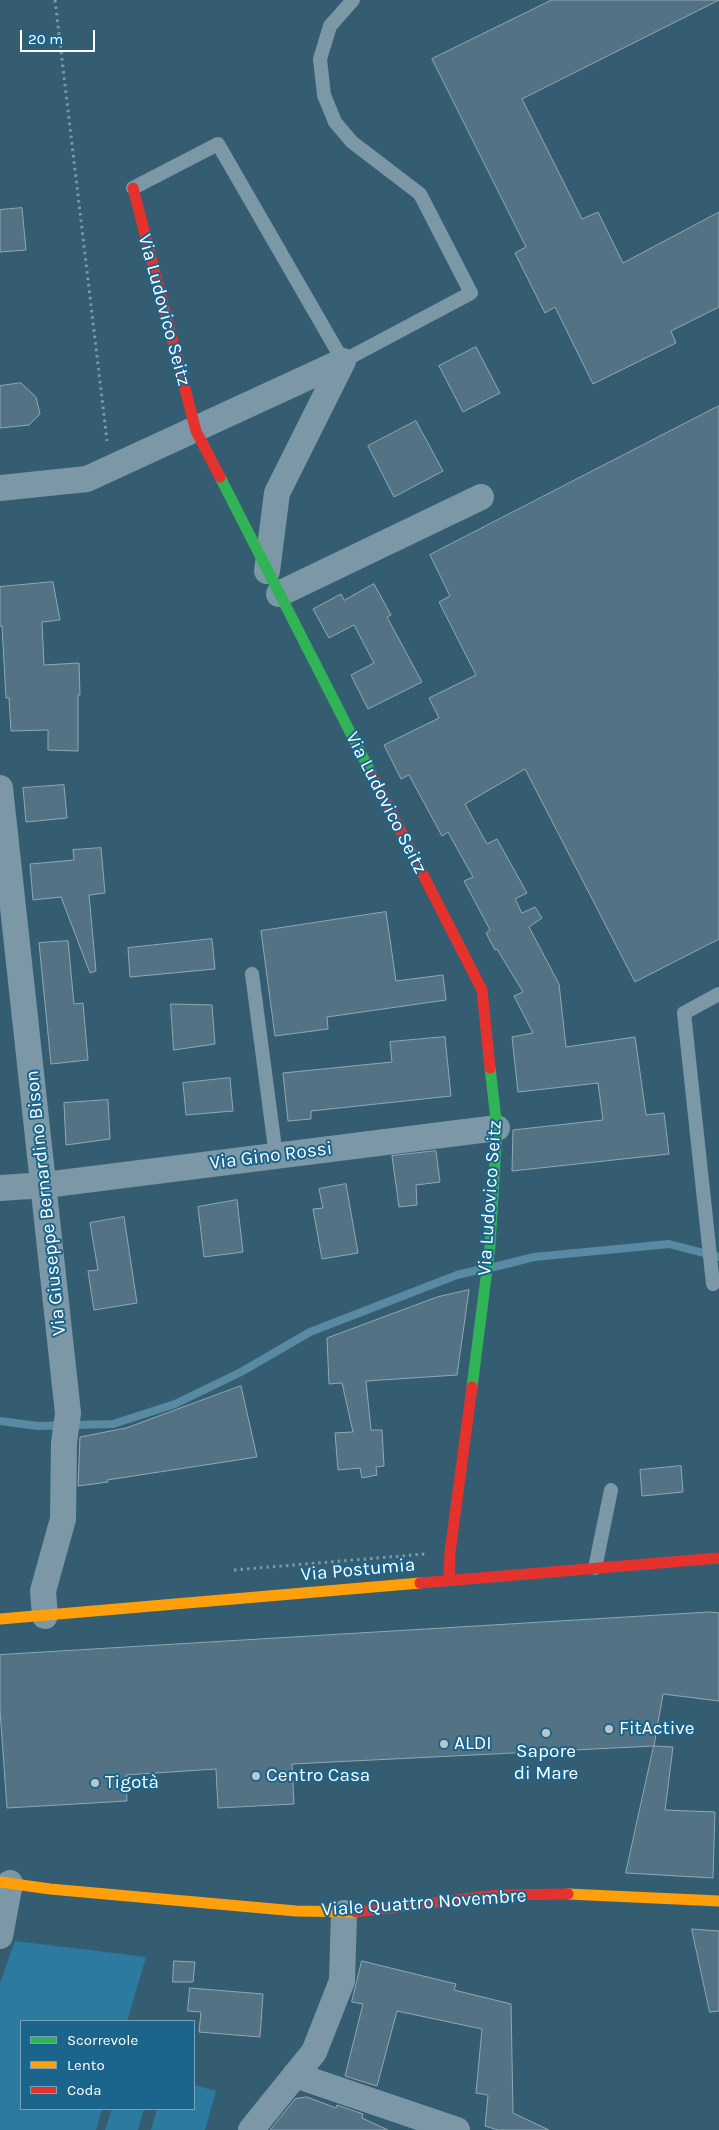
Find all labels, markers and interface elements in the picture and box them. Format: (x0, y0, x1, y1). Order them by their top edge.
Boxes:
scale bar (22, 20, 98, 52)
text: 20 m (28, 30, 63, 48)
street label: Via Ludovico Seitz (133, 232, 195, 388)
street label: Via Ludovico Seitz (340, 728, 432, 878)
street label: Via Giuseppe Bernardino Bison (21, 1069, 71, 1337)
street label: Via Ludovico Seitz (473, 1119, 507, 1277)
street label: Via Gino Rossi (208, 1137, 334, 1175)
street label: Via Postumia (300, 1554, 416, 1586)
place label: FitActive (619, 1718, 695, 1740)
marker: FitActive (603, 1723, 615, 1735)
marker: Sapore di Mare (540, 1727, 552, 1739)
place label: ALDI (454, 1733, 492, 1755)
marker: ALDI (438, 1738, 450, 1750)
place label: Sapore di Mare (514, 1741, 578, 1785)
place label: Centro Casa (266, 1765, 370, 1787)
marker: Centro Casa (250, 1770, 262, 1782)
place label: Tigotà (105, 1772, 159, 1794)
marker: Tigotà (89, 1777, 101, 1789)
street label: Viale Quattro Novembre (321, 1884, 527, 1922)
legend (20, 2020, 195, 2110)
text: Scorrevole (67, 2031, 138, 2049)
text: Lento (67, 2056, 105, 2074)
text: Coda (67, 2081, 102, 2099)

